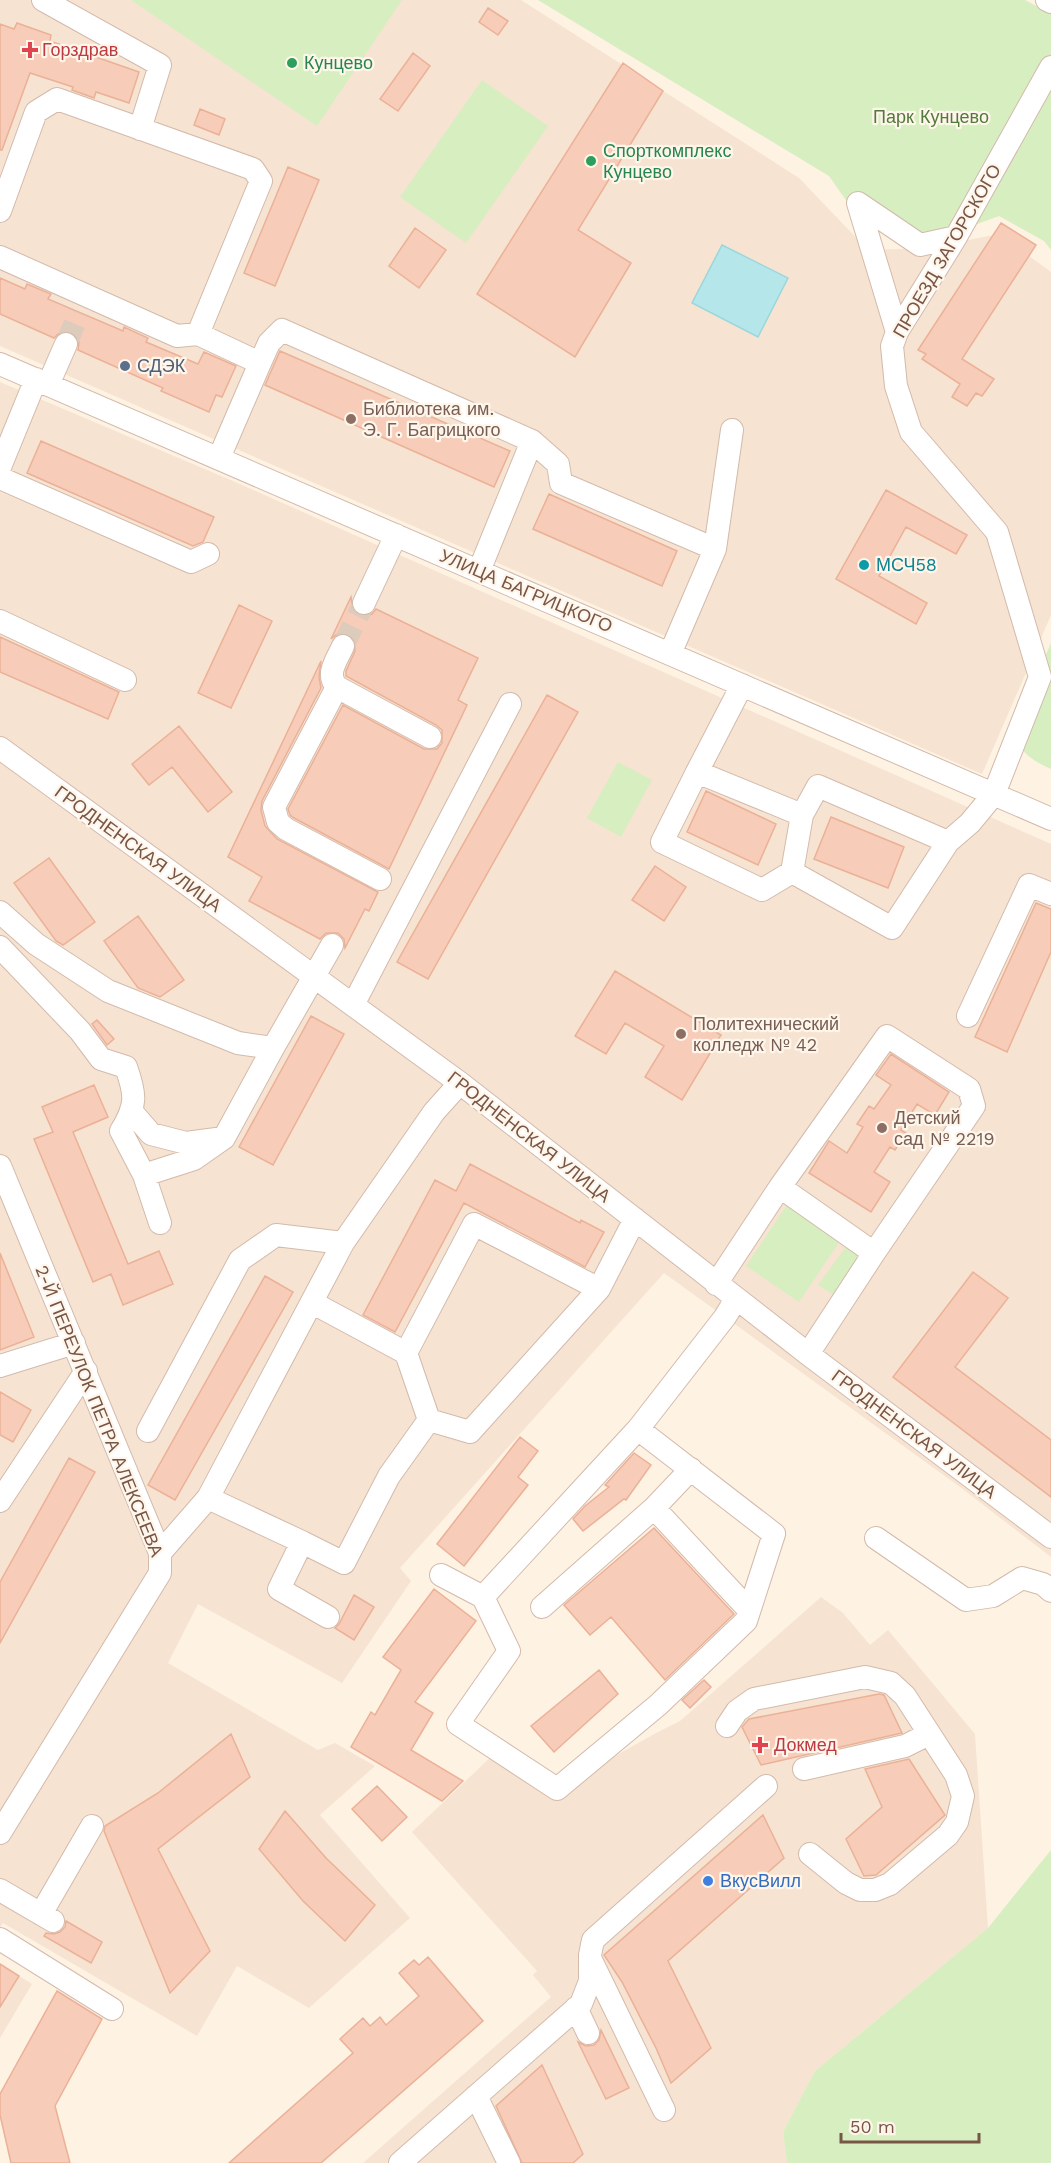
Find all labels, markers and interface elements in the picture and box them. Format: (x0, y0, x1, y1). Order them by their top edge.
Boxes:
place label: Горздрав (42, 39, 118, 60)
marker: Горздрав (23, 43, 37, 57)
place label: Кунцево (304, 52, 373, 73)
marker: Кунцево (285, 56, 299, 70)
park label: Парк Кунцево (873, 106, 989, 127)
place label: Спорткомплекс Кунцево (603, 140, 731, 182)
marker: Спорткомплекс Кунцево (584, 154, 598, 168)
street label: ПРОЕЗД ЗАГОРСКОГО (888, 160, 1005, 341)
place label: СДЭК (137, 355, 186, 376)
marker: СДЭК (118, 359, 132, 373)
place label: Библиотека им. Э. Г. Багрицкого (363, 398, 501, 440)
marker: Библиотека им. Э. Г. Багрицкого (344, 412, 358, 426)
street label: УЛИЦА БАГРИЦКОГО (437, 545, 616, 636)
place label: МСЧ58 (876, 554, 937, 575)
marker: МСЧ58 (857, 558, 871, 572)
street label: ГРОДНЕНСКАЯ УЛИЦА (51, 781, 226, 916)
place label: Политехнический колледж № 42 (693, 1013, 839, 1055)
marker: Политехнический колледж № 42 (674, 1027, 688, 1041)
street label: ГРОДНЕНСКАЯ УЛИЦА (444, 1067, 615, 1207)
place label: Детский сад № 2219 (894, 1107, 995, 1149)
marker: Детский сад № 2219 (875, 1121, 889, 1135)
street label: 2-Й ПЕРЕУЛОК ПЕТРА АЛЕКСЕЕВА (31, 1262, 168, 1560)
street label: ГРОДНЕНСКАЯ УЛИЦА (828, 1365, 1001, 1502)
place label: Докмед (774, 1734, 837, 1755)
marker: Докмед (751, 1736, 769, 1754)
place label: ВкусВилл (720, 1870, 801, 1891)
marker: ВкусВилл (701, 1874, 715, 1888)
scale bar (841, 2106, 979, 2144)
text: 50 m (850, 2116, 895, 2137)

